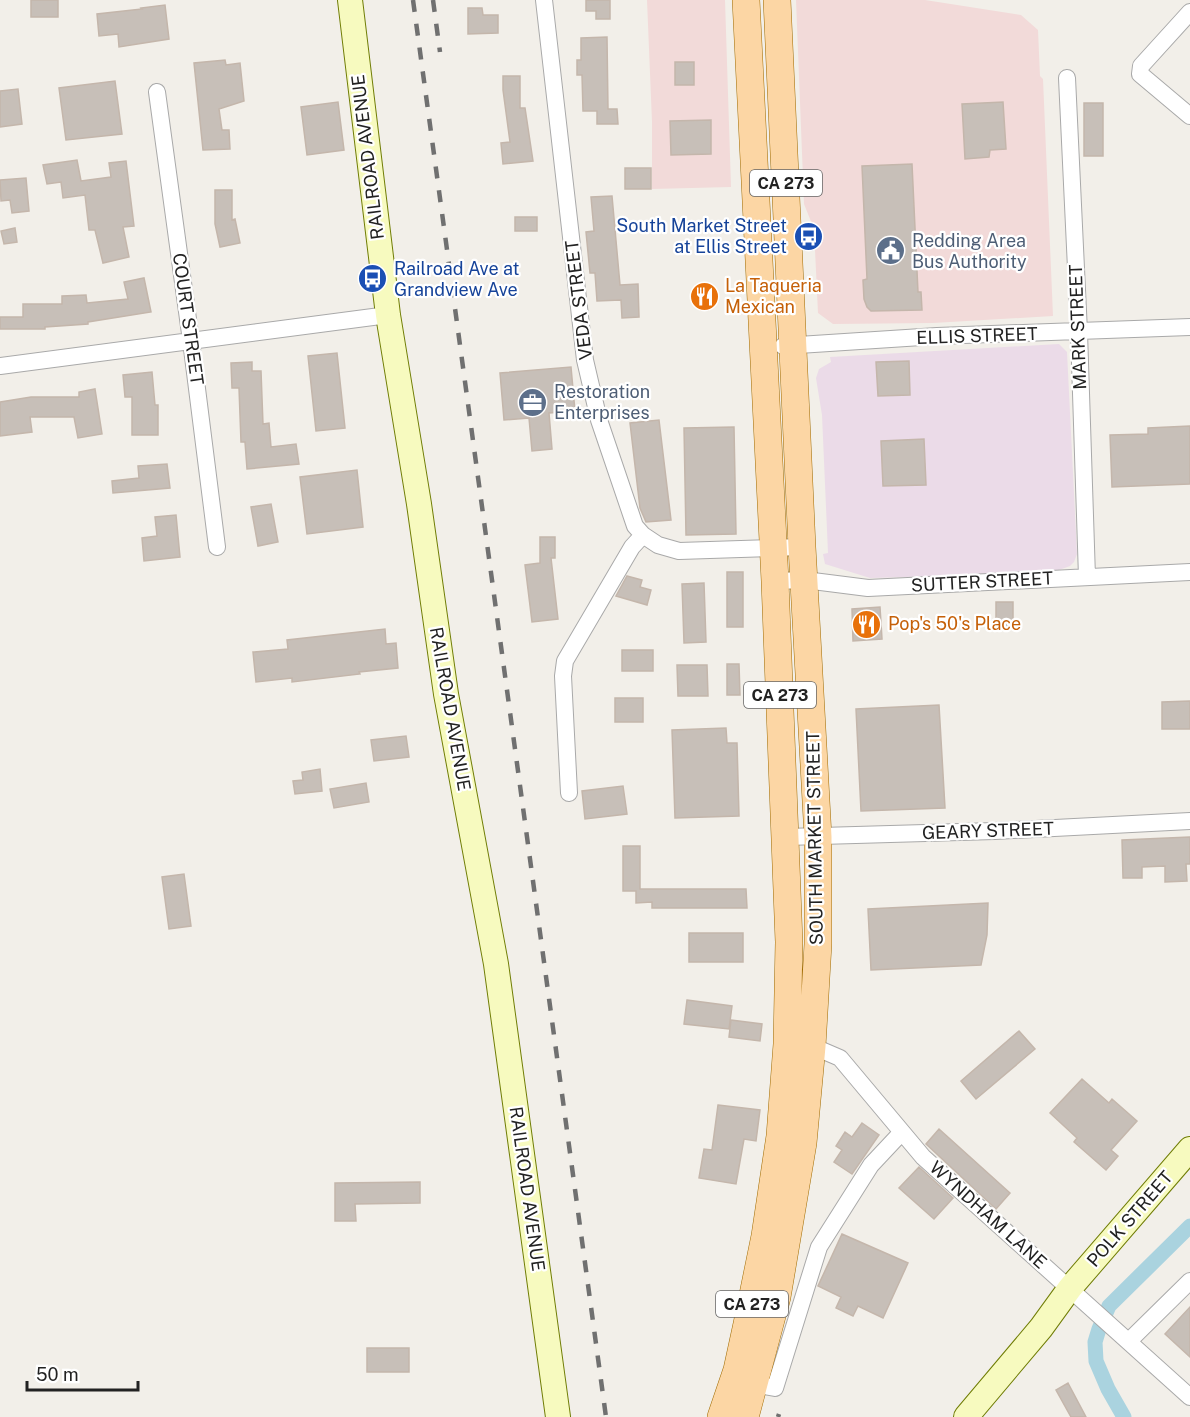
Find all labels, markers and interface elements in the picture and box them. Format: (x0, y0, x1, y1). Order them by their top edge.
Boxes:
street label: RAILROAD AVENUE (347, 73, 388, 241)
road number: CA 273 (750, 170, 822, 196)
place label: South Market Street at Ellis Street (616, 215, 787, 257)
bus stop icon: South Market Street at Ellis Street (792, 220, 824, 252)
place label: Redding Area Bus Authority (912, 230, 1027, 272)
public building icon: Redding Area Bus Authority (875, 235, 907, 267)
street label: VEDA STREET (561, 239, 596, 361)
street label: COURT STREET (169, 252, 208, 387)
place label: Railroad Ave at Grandview Ave (394, 258, 520, 300)
bus stop icon: Railroad Ave at Grandview Ave (357, 263, 389, 295)
street label: MARK STREET (1065, 264, 1090, 390)
place label: La Taqueria Mexican (725, 275, 822, 317)
restaurant icon: La Taqueria Mexican (688, 280, 720, 312)
street label: ELLIS STREET (916, 323, 1038, 348)
place label: Restoration Enterprises (554, 381, 650, 423)
office icon: Restoration Enterprises (517, 386, 549, 418)
street label: SUTTER STREET (910, 567, 1054, 596)
restaurant icon: Pop's 50's Place (851, 608, 883, 640)
place label: Pop's 50's Place (888, 613, 1021, 634)
street label: RAILROAD AVENUE (426, 625, 475, 793)
road number: CA 273 (744, 682, 816, 708)
street label: SOUTH MARKET STREET (802, 731, 827, 945)
street label: GEARY STREET (922, 818, 1055, 843)
street label: RAILROAD AVENUE (506, 1105, 549, 1273)
street label: WYNDHAM LANE (926, 1157, 1051, 1273)
street label: POLK STREET (1082, 1166, 1177, 1271)
road number: CA 273 (716, 1291, 788, 1317)
scale bar (27, 1354, 138, 1392)
text: 50 m (36, 1364, 79, 1385)

